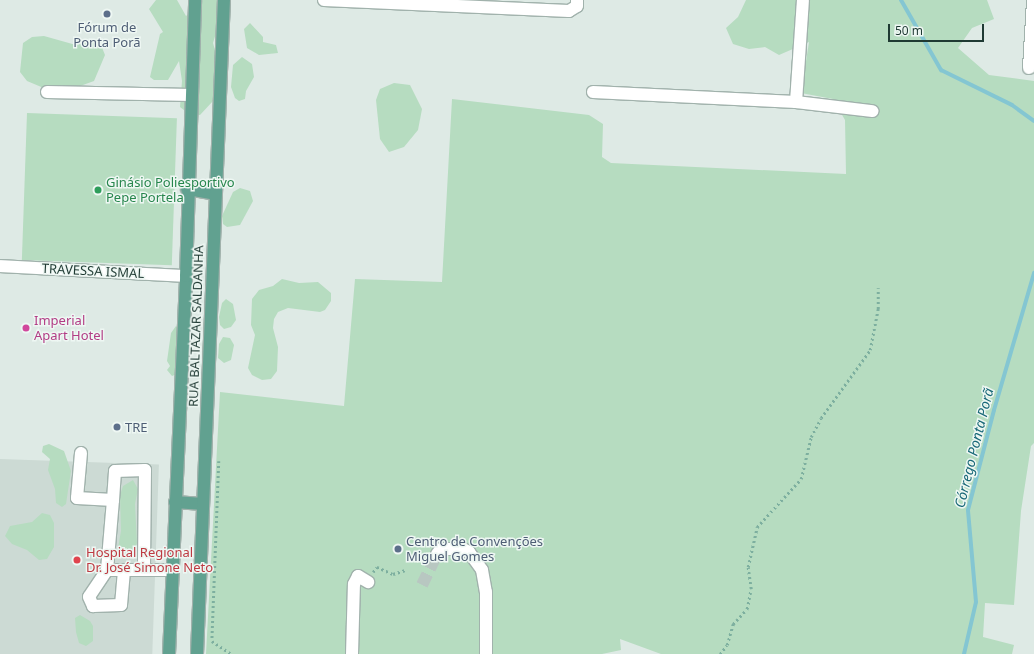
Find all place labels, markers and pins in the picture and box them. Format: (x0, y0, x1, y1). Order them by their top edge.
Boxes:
marker: Fórum de Ponta Porã (102, 9, 112, 19)
place label: Fórum de Ponta Porã (73, 20, 141, 51)
place label: Ginásio Poliesportivo Pepe Portela (106, 175, 235, 206)
marker: Ginásio Poliesportivo Pepe Portela (93, 185, 103, 195)
place label: Imperial Apart Hotel (34, 313, 104, 344)
marker: Imperial Apart Hotel (21, 323, 31, 333)
place label: TRE (125, 419, 148, 435)
marker: TRE (112, 422, 122, 432)
place label: Centro de Convenções Miguel Gomes (406, 534, 543, 565)
marker: Centro de Convenções Miguel Gomes (393, 544, 403, 554)
place label: Hospital Regional Dr. José Simone Neto (86, 545, 213, 576)
marker: Hospital Regional Dr. José Simone Neto (71, 554, 83, 566)

